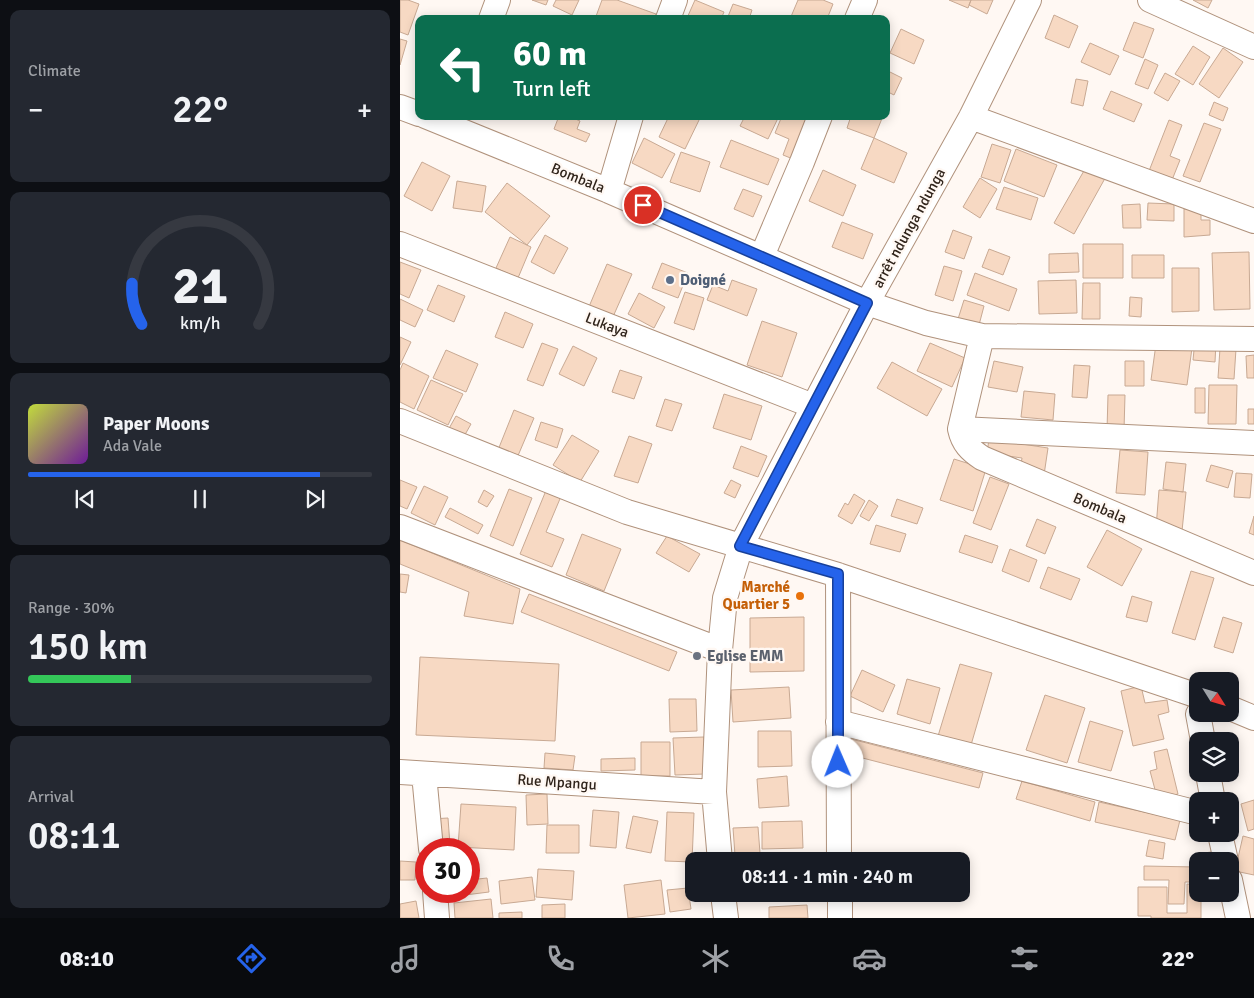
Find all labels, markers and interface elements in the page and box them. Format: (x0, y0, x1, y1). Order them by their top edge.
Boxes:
text: 60 m (513, 32, 587, 75)
icon: left (430, 35, 495, 100)
text: Climate (28, 61, 81, 81)
text: Turn left (513, 75, 591, 102)
text: 22° (172, 86, 228, 133)
text: − (28, 93, 43, 127)
text: + (357, 93, 372, 127)
street label: Bombala (548, 159, 608, 197)
street label: arrêt ndunga ndunga (869, 165, 949, 291)
pin (622, 184, 664, 226)
icon: arrive (629, 191, 657, 219)
text: 21 (172, 254, 228, 318)
place label: Doigné (680, 271, 726, 289)
marker: Doigné (664, 274, 676, 286)
street label: Lukaya (583, 309, 631, 341)
text: km/h (180, 312, 220, 334)
text: Paper Moons (103, 412, 209, 436)
text: Ada Vale (103, 436, 162, 456)
icon: previous (71, 485, 99, 513)
icon: pause (186, 485, 214, 513)
icon: next (301, 485, 329, 513)
street label: Bombala (1071, 489, 1129, 527)
place label: Marché Quartier 5 (723, 578, 790, 613)
marker: Marché Quartier 5 (794, 590, 806, 602)
text: Range · 30% (28, 598, 114, 618)
text: 150 km (28, 623, 148, 670)
place label: Eglise EMM (707, 647, 783, 665)
marker: Eglise EMM (691, 650, 703, 662)
north arrow (1189, 672, 1239, 722)
map controls (1189, 672, 1239, 902)
button: layers (1189, 732, 1239, 782)
position arrow (811, 735, 863, 787)
street label: Rue Mpangu (517, 770, 597, 794)
text: Arrival (28, 787, 74, 807)
button: + (1189, 792, 1239, 842)
text: 08:11 (28, 812, 121, 859)
speed limit sign: 30 (415, 838, 480, 903)
button: − (1189, 852, 1239, 902)
text: 08:11 · 1 min · 240 m (742, 865, 913, 889)
icon: directions (234, 941, 269, 976)
icon: music (388, 941, 423, 976)
icon: phone (543, 941, 578, 976)
icon: climate (698, 941, 733, 976)
icon: car (852, 941, 887, 976)
icon: filters (1007, 941, 1042, 976)
text: 08:10 (60, 945, 114, 972)
text: 22° (1162, 945, 1194, 972)

